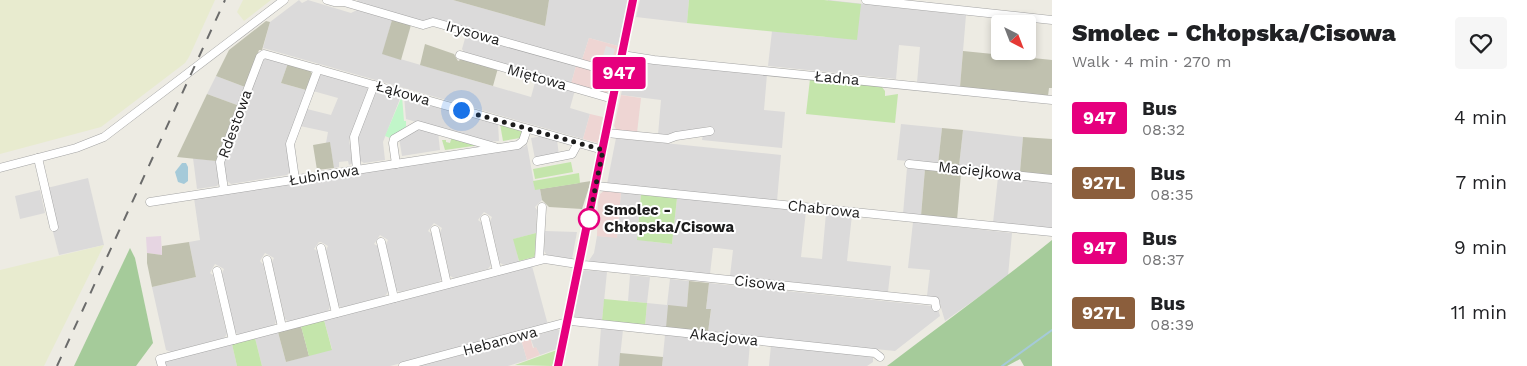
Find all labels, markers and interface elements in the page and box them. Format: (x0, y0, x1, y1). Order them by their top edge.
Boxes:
north arrow (991, 15, 1036, 60)
map controls (991, 15, 1036, 60)
street label: Irysowa (444, 17, 503, 49)
button: heart (1455, 17, 1507, 69)
text: Smolec - Chłopska/Cisowa (1072, 19, 1396, 47)
text: Walk · 4 min · 270 m (1072, 52, 1231, 71)
line badge: 947 (590, 57, 648, 89)
street label: Miętowa (505, 60, 569, 94)
text: 947 (603, 62, 635, 83)
street label: Ładna (814, 67, 861, 89)
street label: Łąkowa (374, 77, 433, 109)
street label: Rdestowa (214, 87, 256, 161)
text: Bus (1142, 97, 1177, 120)
your location (449, 98, 474, 123)
text: 4 min (1454, 106, 1507, 129)
text: 947 (1083, 107, 1116, 128)
text: 08:32 (1142, 120, 1185, 139)
street label: Maciejkowa (937, 158, 1023, 184)
street label: Łubinowa (288, 160, 361, 189)
text: Bus (1150, 162, 1185, 185)
text: 7 min (1456, 171, 1507, 194)
text: 927L (1082, 172, 1125, 193)
text: 08:35 (1150, 185, 1193, 204)
street label: Chabrowa (787, 196, 862, 222)
place label: Smolec - Chłopska/Cisowa (604, 201, 734, 236)
marker: Smolec - Chłopska/Cisowa (578, 208, 600, 230)
text: Bus (1142, 227, 1177, 250)
text: 9 min (1454, 236, 1507, 259)
text: 947 (1083, 237, 1116, 258)
text: 08:37 (1142, 250, 1184, 269)
street label: Cisowa (733, 271, 787, 295)
text: Bus (1150, 292, 1185, 315)
text: 11 min (1451, 301, 1507, 324)
text: 927L (1082, 302, 1125, 323)
text: 08:39 (1150, 315, 1194, 334)
street label: Hebanowa (461, 322, 540, 360)
street label: Akacjowa (689, 324, 760, 350)

